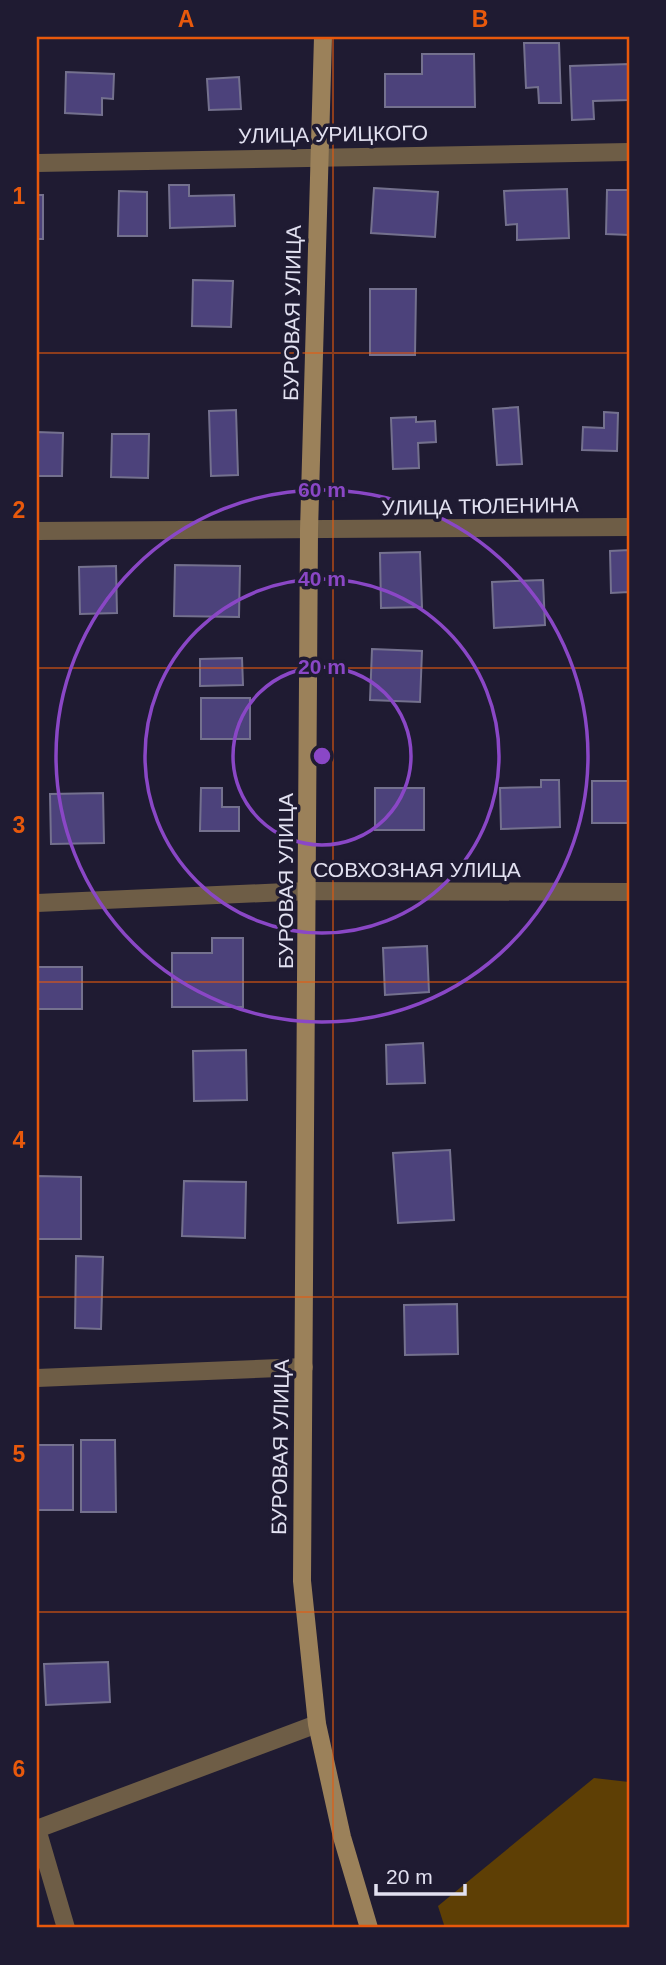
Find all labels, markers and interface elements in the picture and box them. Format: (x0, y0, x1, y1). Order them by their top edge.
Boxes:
text: A (178, 6, 194, 32)
text: B (472, 6, 488, 32)
street label: УЛИЦА УРИЦКОГО (238, 121, 428, 147)
text: 1 (13, 183, 26, 209)
street label: БУРОВАЯ УЛИЦА (279, 225, 305, 401)
text: 60 m (298, 478, 346, 501)
street label: УЛИЦА ТЮЛЕНИНА (381, 493, 579, 519)
text: 2 (13, 497, 25, 523)
text: 40 m (298, 567, 346, 590)
text: 20 m (298, 655, 346, 678)
centre of rings (310, 744, 334, 768)
street label: БУРОВАЯ УЛИЦА (274, 793, 297, 969)
text: 3 (13, 812, 25, 838)
street label: СОВХОЗНАЯ УЛИЦА (313, 858, 521, 881)
text: 4 (13, 1127, 26, 1153)
street label: БУРОВАЯ УЛИЦА (267, 1359, 293, 1535)
text: 5 (13, 1441, 26, 1467)
text: 6 (13, 1756, 25, 1782)
scale bar (376, 1853, 465, 1897)
text: 20 m (386, 1865, 433, 1888)

